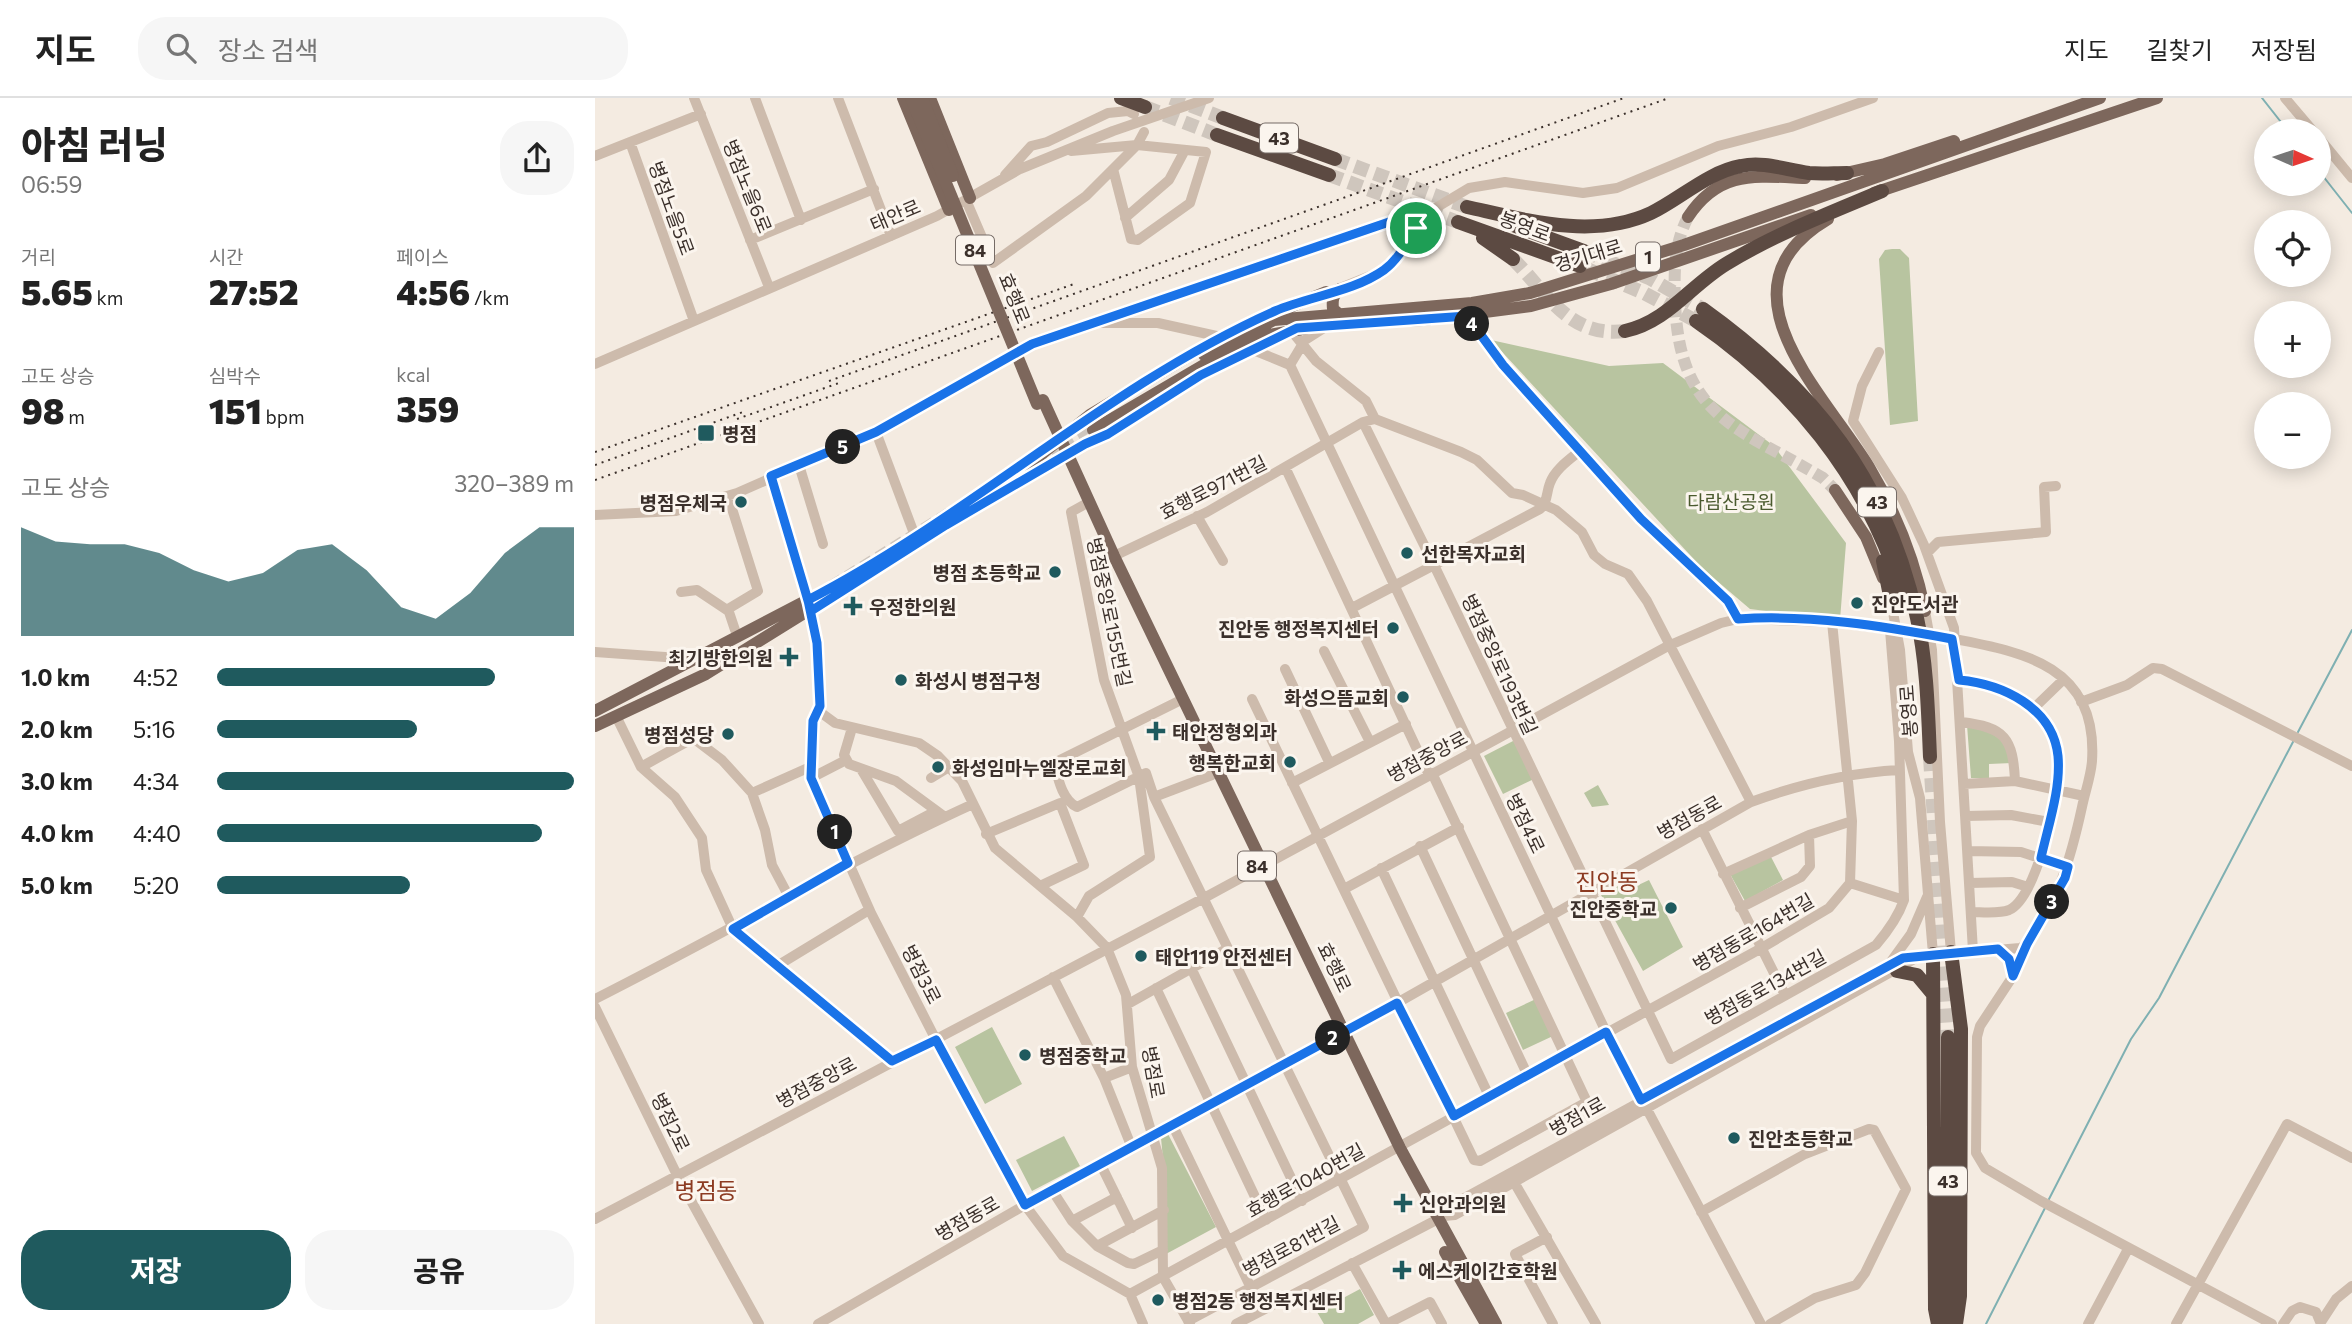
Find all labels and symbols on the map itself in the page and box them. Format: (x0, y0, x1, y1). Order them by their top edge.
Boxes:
north arrow (2254, 119, 2331, 196)
road number: 43 (1260, 124, 1298, 153)
street label: 병점노을6로 (719, 136, 777, 236)
street label: 병점노을5로 (644, 158, 700, 258)
street label: 태안로 (866, 194, 924, 236)
pin (1386, 198, 1446, 258)
street label: 봉영로 (1496, 206, 1554, 246)
street label: 경기대로 (1551, 234, 1625, 276)
road number: 84 (956, 236, 994, 265)
road number: 1 (1636, 242, 1660, 272)
street label: 효행로 (995, 269, 1035, 327)
pin: 4 (1455, 306, 1489, 342)
place label: 병점 (722, 422, 757, 445)
marker: 병점 (696, 423, 716, 443)
pin: 5 (825, 430, 861, 464)
street label: 효행로971번길 (1156, 450, 1270, 524)
road number: 43 (1858, 488, 1896, 516)
park label: 다람산공원 (1687, 490, 1775, 513)
place label: 병점우체국 (640, 491, 727, 514)
marker: 병점우체국 (733, 494, 749, 510)
street label: 병점중앙로155번길 (1083, 535, 1137, 689)
place label: 선한목자교회 (1421, 542, 1526, 565)
marker: 선한목자교회 (1399, 545, 1415, 561)
place label: 병점 초등학교 (932, 561, 1041, 584)
marker: 병점 초등학교 (1047, 564, 1063, 580)
street label: 병점중앙로193번길 (1457, 590, 1543, 738)
place label: 진안도서관 (1871, 592, 1959, 615)
place label: 우정한의원 (869, 595, 956, 618)
marker: 진안도서관 (1849, 595, 1865, 611)
marker: 우정한의원 (843, 596, 863, 616)
place label: 진안동 행정복지센터 (1218, 617, 1379, 640)
marker: 진안동 행정복지센터 (1385, 620, 1401, 636)
place label: 최기방한의원 (668, 646, 773, 669)
marker: 최기방한의원 (779, 647, 799, 667)
place label: 화성시 병점구청 (915, 669, 1041, 692)
marker: 화성시 병점구청 (893, 672, 909, 688)
street label: 봉영로 (1895, 684, 1921, 738)
place label: 화성으뜸교회 (1284, 686, 1389, 709)
marker: 화성으뜸교회 (1395, 689, 1411, 705)
place label: 태안정형외과 (1172, 720, 1277, 743)
marker: 태안정형외과 (1146, 721, 1166, 741)
place label: 병점성당 (644, 723, 715, 746)
street label: 병점중앙로 (1383, 725, 1471, 787)
marker: 병점성당 (720, 726, 736, 742)
place label: 행복한교회 (1189, 751, 1276, 774)
marker: 행복한교회 (1282, 754, 1298, 770)
place label: 화성임마누엘장로교회 (952, 756, 1127, 779)
marker: 화성임마누엘장로교회 (930, 759, 946, 775)
street label: 병점4로 (1502, 789, 1550, 857)
street label: 병점동로 (1653, 790, 1725, 844)
pin: 1 (817, 814, 853, 850)
road number: 84 (1238, 852, 1276, 880)
district label: 진안동 (1575, 867, 1639, 895)
pin: 3 (2035, 884, 2069, 920)
street label: 병점동로164번길 (1688, 888, 1818, 976)
place label: 진안중학교 (1570, 897, 1657, 920)
marker: 진안중학교 (1663, 900, 1679, 916)
street label: 효행로 (1313, 938, 1357, 996)
street label: 병점3로 (897, 941, 947, 1007)
street label: 병점동로134번길 (1700, 944, 1830, 1030)
place label: 태안119 안전센터 (1155, 945, 1292, 968)
marker: 태안119 안전센터 (1133, 948, 1149, 964)
pin: 2 (1315, 1020, 1351, 1056)
place label: 병점중학교 (1039, 1044, 1126, 1067)
street label: 병점로 (1138, 1044, 1170, 1100)
marker: 병점중학교 (1017, 1047, 1033, 1063)
street label: 병점중앙로 (772, 1051, 860, 1113)
street label: 병점2로 (647, 1089, 695, 1155)
street label: 병점1로 (1545, 1091, 1609, 1141)
place label: 진안초등학교 (1748, 1127, 1853, 1150)
marker: 진안초등학교 (1726, 1130, 1742, 1146)
street label: 효행로1040번길 (1242, 1138, 1368, 1222)
road number: 43 (1929, 1166, 1967, 1196)
district label: 병점동 (674, 1176, 738, 1204)
street label: 병점동로 (931, 1191, 1003, 1245)
place label: 신안과의원 (1419, 1192, 1506, 1215)
marker: 신안과의원 (1393, 1193, 1413, 1213)
street label: 병점로81번길 (1238, 1211, 1344, 1281)
place label: 에스케이간호학원 (1418, 1259, 1558, 1282)
marker: 에스케이간호학원 (1392, 1260, 1412, 1280)
place label: 병점2동 행정복지센터 (1172, 1289, 1344, 1312)
marker: 병점2동 행정복지센터 (1150, 1292, 1166, 1308)

